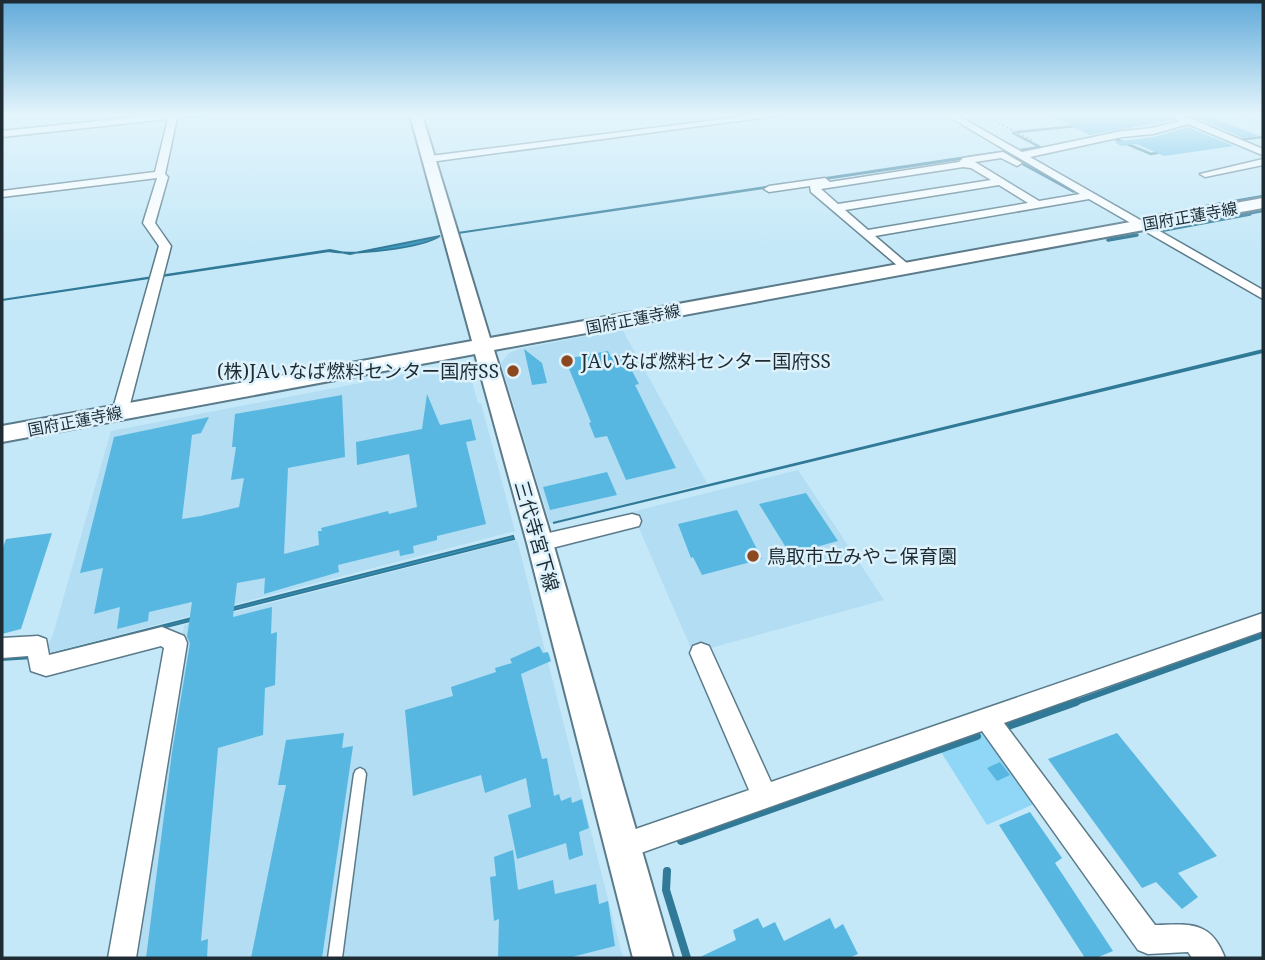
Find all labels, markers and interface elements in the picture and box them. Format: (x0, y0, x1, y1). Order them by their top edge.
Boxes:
street label: 国府正蓮寺線 (1141, 197, 1239, 235)
street label: 国府正蓮寺線 (584, 299, 682, 339)
place label: JAいなば燃料センター国府SS (580, 348, 831, 374)
marker: JAいなば燃料センター国府SS (559, 353, 575, 369)
place label: (株)JAいなば燃料センター国府SS (217, 358, 499, 384)
marker: (株)JAいなば燃料センター国府SS (505, 363, 521, 379)
street label: 国府正蓮寺線 (26, 401, 124, 441)
street label: 三代寺宮下線 (509, 478, 565, 594)
place label: 鳥取市立みやこ保育園 (767, 543, 957, 569)
marker: 鳥取市立みやこ保育園 (745, 548, 761, 564)

